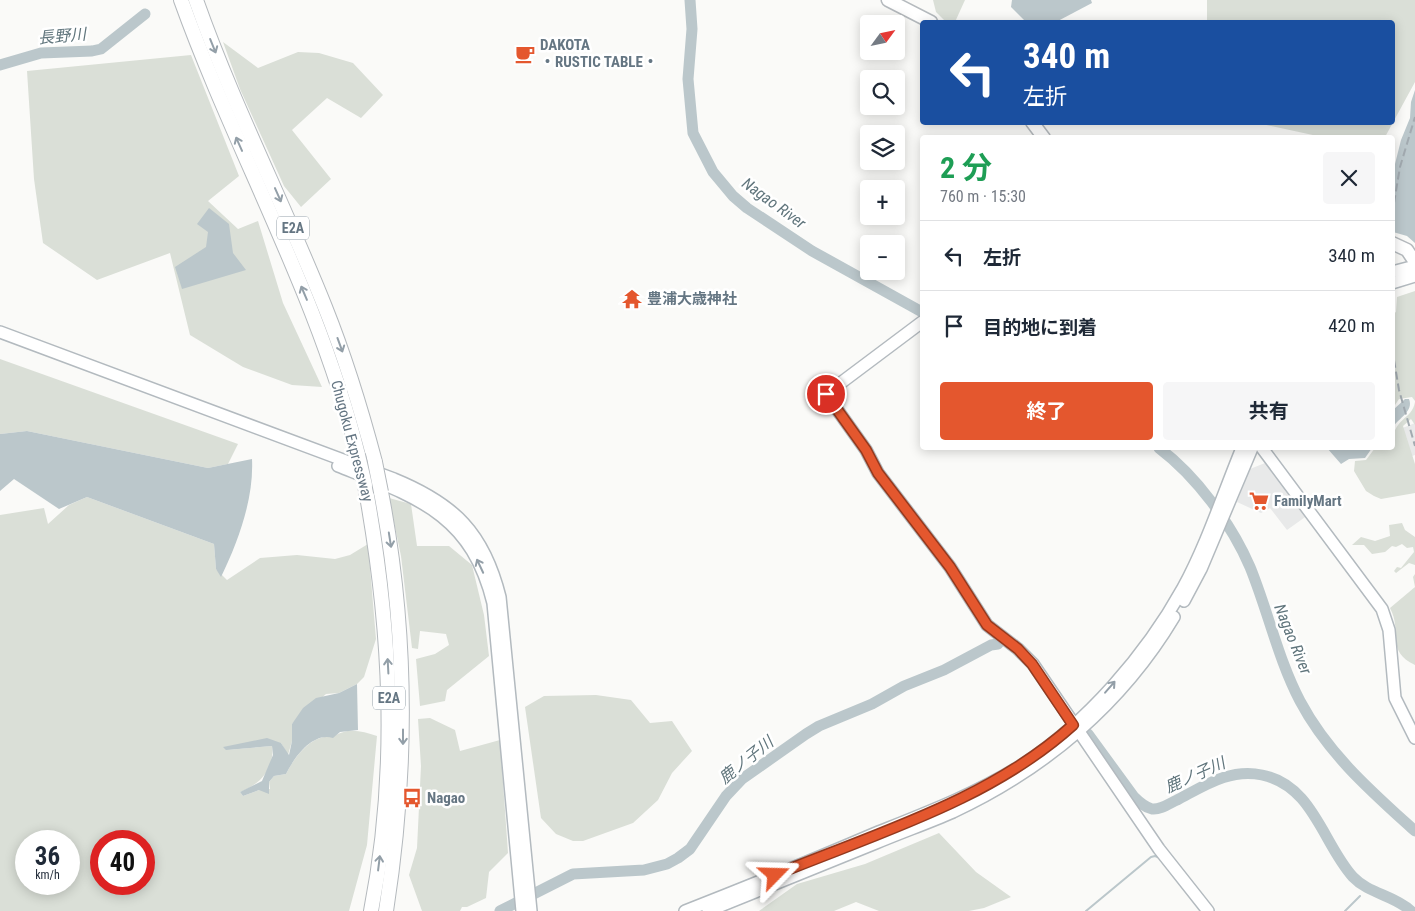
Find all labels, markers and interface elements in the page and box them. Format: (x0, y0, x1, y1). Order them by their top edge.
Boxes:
north arrow (860, 15, 905, 60)
map controls (860, 15, 905, 280)
water label: 長野川 (37, 24, 89, 48)
place label: DAKOTA ・RUSTIC TABLE・ (540, 36, 658, 71)
text: 340 m (1023, 36, 1110, 77)
one-way arrow (209, 38, 218, 53)
icon: left (940, 40, 1005, 105)
cafe icon: DAKOTA ・RUSTIC TABLE・ (514, 43, 536, 65)
button: search (860, 70, 905, 115)
text: 左折 (1023, 84, 1067, 109)
button: layers (860, 125, 905, 170)
one-way arrow (234, 137, 243, 152)
text: 2 分 (940, 150, 992, 185)
button: close (1323, 152, 1375, 204)
water label: Nagao River (739, 174, 811, 233)
button: + (860, 180, 905, 225)
one-way arrow (273, 187, 283, 202)
text: 760 m · 15:30 (940, 187, 1026, 206)
road number: E2A (277, 217, 309, 240)
button: − (860, 235, 905, 280)
icon: left (940, 242, 968, 270)
text: 340 m (1328, 244, 1375, 267)
text: 左折 (983, 246, 1021, 269)
one-way arrow (299, 286, 309, 301)
temple icon: 豊浦大歳神社 (621, 288, 643, 310)
place label: 豊浦大歳神社 (647, 290, 737, 308)
icon: arrive (940, 312, 968, 340)
text: 420 m (1328, 314, 1375, 337)
text: 目的地に到着 (983, 316, 1097, 339)
one-way arrow (336, 337, 345, 352)
pin (805, 373, 847, 415)
street label: Chugoku Expressway (327, 378, 377, 504)
icon: arrive (812, 380, 840, 408)
button: 終了 (940, 382, 1153, 440)
button: 共有 (1163, 382, 1375, 440)
supermarket icon: FamilyMart (1248, 490, 1270, 512)
place label: FamilyMart (1274, 492, 1342, 510)
one-way arrow (385, 532, 395, 548)
one-way arrow (475, 558, 485, 573)
water label: Nagao River (1270, 601, 1316, 678)
one-way arrow (384, 658, 393, 674)
one-way arrow (1104, 680, 1116, 693)
road number: E2A (373, 686, 405, 710)
one-way arrow (398, 728, 408, 745)
water label: 鹿ノ子川 (715, 731, 778, 788)
water label: 鹿ノ子川 (1162, 752, 1230, 797)
bus stop icon: Nagao (401, 787, 423, 809)
place label: Nagao (427, 789, 465, 807)
speed limit sign: 40 (90, 830, 155, 895)
text: 36 (35, 842, 60, 871)
position arrow (748, 848, 800, 900)
one-way arrow (374, 855, 384, 871)
text: km/h (35, 868, 60, 882)

